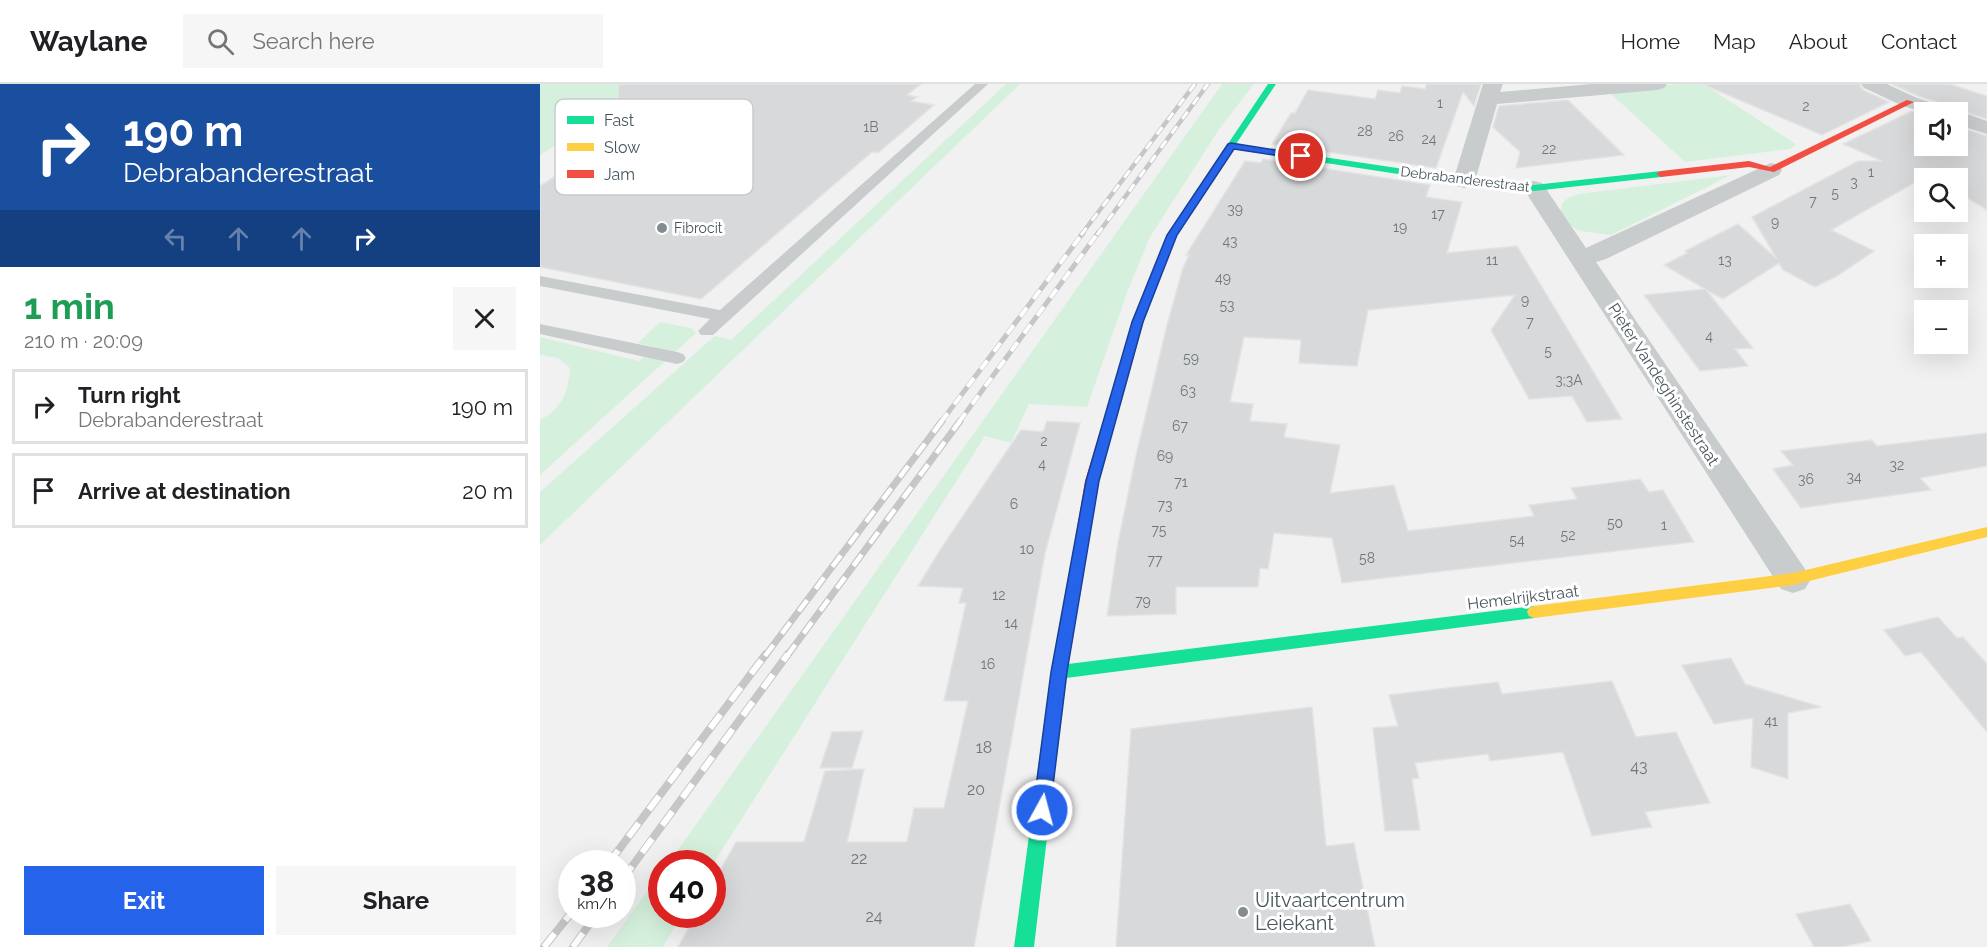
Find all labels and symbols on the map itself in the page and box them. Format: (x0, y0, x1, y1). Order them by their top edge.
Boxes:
house number: 1 (1437, 95, 1443, 111)
house number: 2 (1802, 98, 1810, 114)
legend (555, 99, 753, 195)
text: Fast (604, 111, 635, 130)
house number: 1B (863, 119, 879, 135)
house number: 28 (1357, 123, 1373, 139)
house number: 26 (1388, 128, 1404, 144)
pin (1275, 130, 1326, 181)
house number: 24 (1422, 131, 1437, 147)
text: Slow (604, 138, 640, 157)
house number: 22 (1542, 141, 1556, 157)
street label: Debrabanderestraat (1400, 163, 1531, 195)
house number: 1 (1868, 164, 1874, 180)
text: Jam (604, 165, 635, 184)
house number: 3 (1850, 174, 1858, 190)
house number: 5 (1831, 185, 1839, 201)
house number: 7 (1809, 193, 1817, 209)
house number: 39 (1227, 201, 1243, 217)
house number: 17 (1431, 206, 1445, 222)
house number: 9 (1771, 214, 1779, 230)
house number: 19 (1393, 219, 1407, 235)
place label: Fibrocit (674, 220, 723, 236)
marker: Fibrocit (655, 221, 669, 235)
house number: 43 (1222, 233, 1238, 249)
house number: 11 (1486, 252, 1498, 268)
house number: 13 (1718, 252, 1732, 268)
house number: 49 (1215, 270, 1231, 286)
house number: 9 (1521, 292, 1529, 308)
house number: 53 (1219, 297, 1235, 313)
street label: Pieter Vandeghinstestraat (1604, 300, 1723, 469)
house number: 7 (1526, 314, 1534, 330)
house number: 4 (1705, 328, 1713, 344)
house number: 5 (1544, 343, 1552, 359)
house number: 59 (1183, 350, 1199, 366)
house number: 3;3A (1555, 372, 1583, 388)
house number: 63 (1180, 383, 1196, 399)
house number: 67 (1172, 418, 1188, 434)
house number: 2 (1040, 433, 1048, 449)
house number: 69 (1157, 448, 1173, 464)
house number: 4 (1038, 456, 1046, 472)
house number: 32 (1890, 457, 1904, 473)
house number: 34 (1846, 469, 1862, 485)
house number: 36 (1798, 471, 1814, 487)
house number: 71 (1174, 474, 1188, 490)
house number: 6 (1010, 496, 1018, 512)
house number: 73 (1158, 497, 1172, 513)
house number: 50 (1607, 515, 1623, 531)
house number: 1 (1661, 517, 1667, 533)
house number: 75 (1152, 522, 1167, 538)
house number: 52 (1561, 527, 1575, 543)
house number: 54 (1509, 532, 1525, 548)
house number: 10 (1020, 541, 1034, 557)
house number: 58 (1359, 550, 1375, 566)
house number: 77 (1148, 552, 1163, 568)
street label: Hemelrijkstraat (1466, 581, 1580, 614)
house number: 12 (992, 587, 1006, 603)
house number: 79 (1135, 593, 1151, 609)
house number: 14 (1004, 615, 1018, 631)
house number: 16 (981, 656, 995, 672)
house number: 41 (1764, 713, 1778, 729)
house number: 18 (976, 738, 992, 757)
house number: 43 (1630, 757, 1648, 776)
position arrow (1010, 778, 1074, 842)
house number: 20 (967, 780, 985, 799)
house number: 22 (851, 849, 867, 868)
speed limit sign: 40 (648, 850, 726, 928)
place label: Uitvaartcentrum Leiekant (1255, 888, 1405, 935)
marker: Uitvaartcentrum Leiekant (1236, 905, 1250, 919)
house number: 24 (865, 907, 883, 926)

